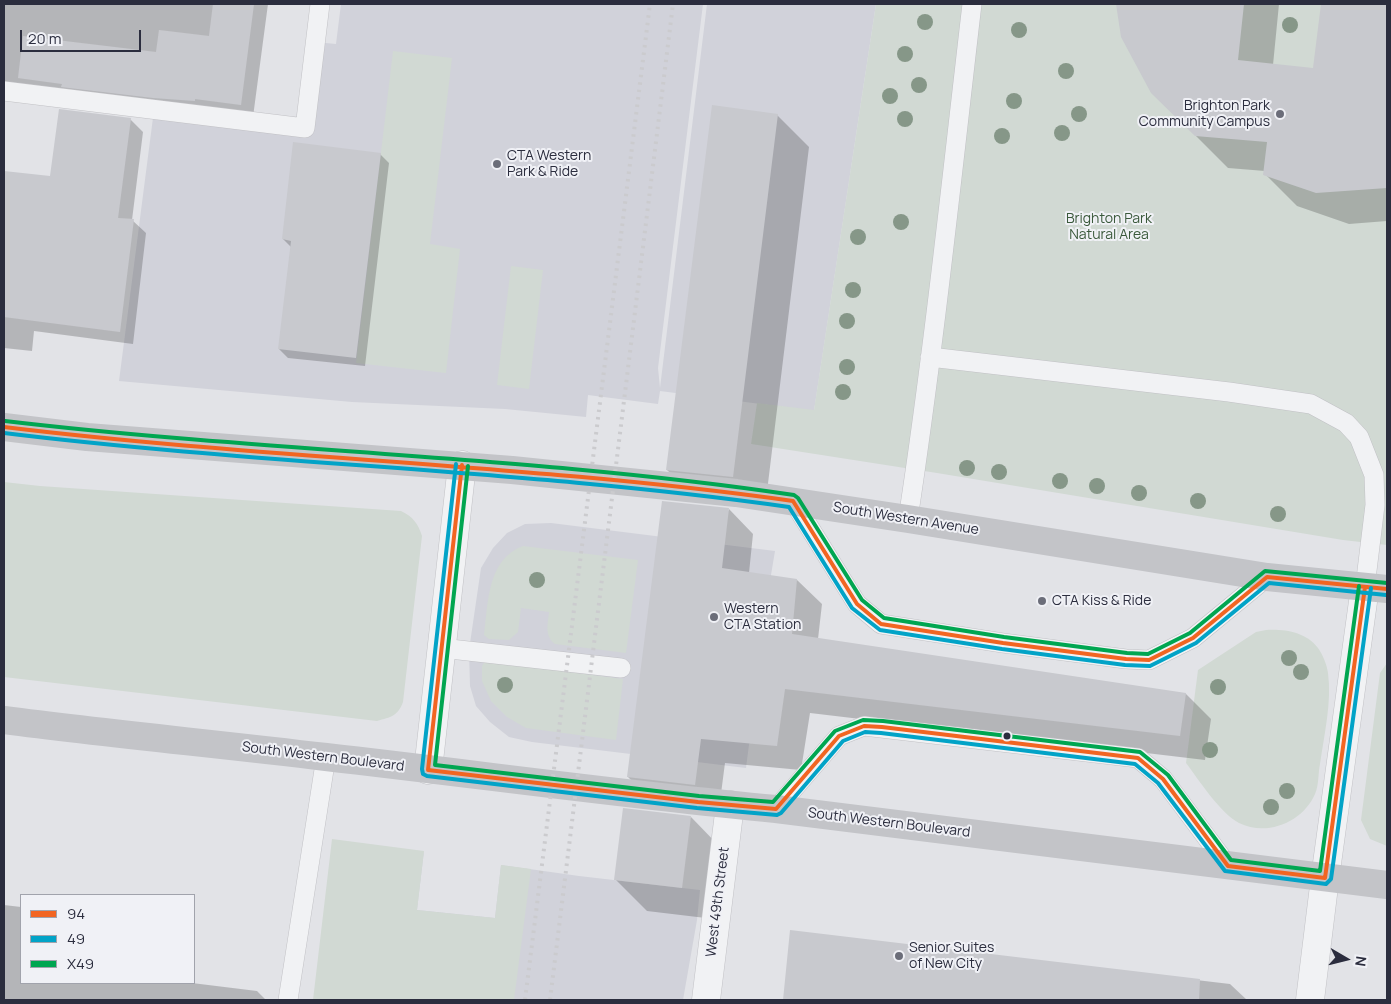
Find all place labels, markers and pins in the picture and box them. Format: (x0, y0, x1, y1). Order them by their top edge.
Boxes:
place label: Brighton Park Community Campus (1139, 98, 1270, 130)
marker: Brighton Park Community Campus (1274, 108, 1286, 120)
place label: CTA Western Park & Ride (507, 148, 591, 180)
marker: CTA Western Park & Ride (491, 158, 503, 170)
place label: CTA Kiss & Ride (1052, 593, 1151, 609)
marker: CTA Kiss & Ride (1036, 595, 1048, 607)
place label: Western CTA Station (724, 601, 801, 634)
marker: Western CTA Station (708, 611, 720, 623)
unlabelled marker (1002, 731, 1012, 741)
place label: Senior Suites of New City (909, 940, 994, 972)
marker: Senior Suites of New City (893, 950, 905, 962)

